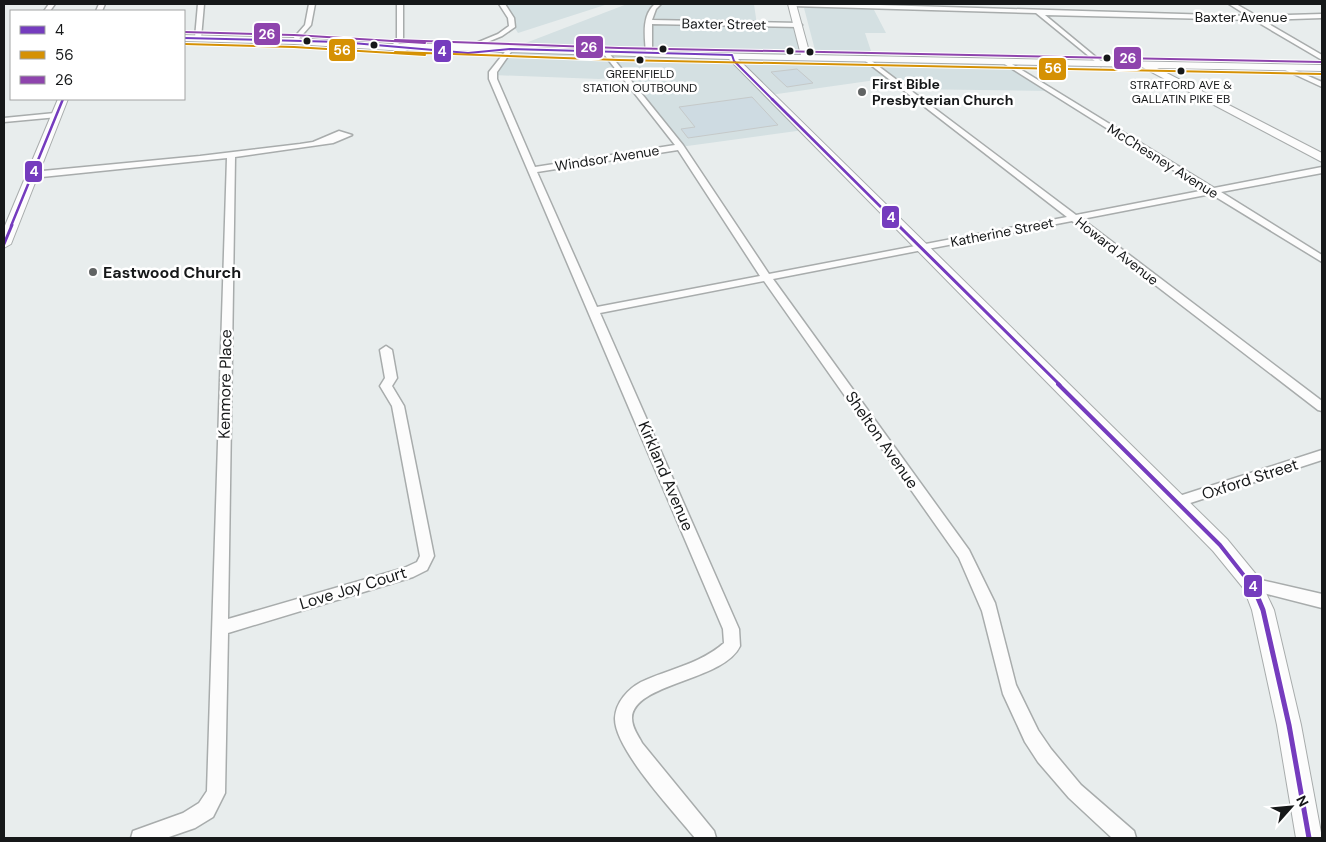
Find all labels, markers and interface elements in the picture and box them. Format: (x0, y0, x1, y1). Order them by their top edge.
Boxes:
street label: Baxter Avenue (1195, 8, 1287, 26)
legend (10, 10, 185, 100)
street label: Baxter Street (681, 14, 767, 34)
text: 4 (55, 20, 64, 40)
line badge: 26 (253, 22, 281, 46)
text: 26 (259, 25, 276, 43)
line badge: 26 (575, 35, 604, 59)
unlabelled marker (302, 36, 312, 46)
line badge: 56 (328, 38, 356, 62)
text: 26 (581, 38, 598, 56)
line badge: 4 (433, 39, 452, 63)
unlabelled marker (369, 40, 379, 50)
text: 56 (333, 41, 351, 59)
text: 4 (437, 42, 447, 60)
unlabelled marker (658, 44, 668, 54)
text: 56 (55, 45, 74, 65)
unlabelled marker (785, 46, 795, 56)
line badge: 26 (1113, 46, 1142, 70)
unlabelled marker (805, 47, 815, 57)
text: 26 (1120, 49, 1137, 67)
unlabelled marker (1102, 53, 1112, 63)
marker: GREENFIELD STATION OUTBOUND (635, 55, 645, 65)
line badge: 56 (1038, 57, 1067, 81)
text: 56 (1044, 59, 1062, 77)
place label: GREENFIELD STATION OUTBOUND (583, 66, 697, 96)
marker: STRATFORD AVE & GALLATIN PIKE EB (1176, 66, 1186, 76)
text: 26 (55, 70, 73, 90)
place label: First Bible Presbyterian Church (872, 75, 1013, 109)
place label: STRATFORD AVE & GALLATIN PIKE EB (1130, 77, 1232, 107)
marker: First Bible Presbyterian Church (856, 86, 868, 98)
street label: McChesney Avenue (1104, 120, 1222, 202)
street label: Windsor Avenue (553, 141, 661, 175)
line badge: 4 (24, 160, 43, 183)
text: 4 (29, 162, 39, 180)
line badge: 4 (881, 205, 900, 229)
text: 4 (886, 208, 896, 226)
street label: Katherine Street (949, 213, 1055, 251)
street label: Howard Avenue (1072, 213, 1162, 289)
place label: Eastwood Church (103, 262, 241, 283)
marker: Eastwood Church (87, 266, 99, 278)
street label: Kenmore Place (214, 329, 236, 439)
street label: Shelton Avenue (841, 387, 923, 493)
street label: Kirkland Avenue (633, 418, 699, 534)
street label: Oxford Street (1199, 454, 1301, 504)
street label: Love Joy Court (297, 562, 409, 614)
line badge: 4 (1243, 574, 1263, 598)
text: 4 (1248, 577, 1258, 595)
north arrow (1266, 782, 1316, 832)
text: N (1292, 792, 1313, 810)

